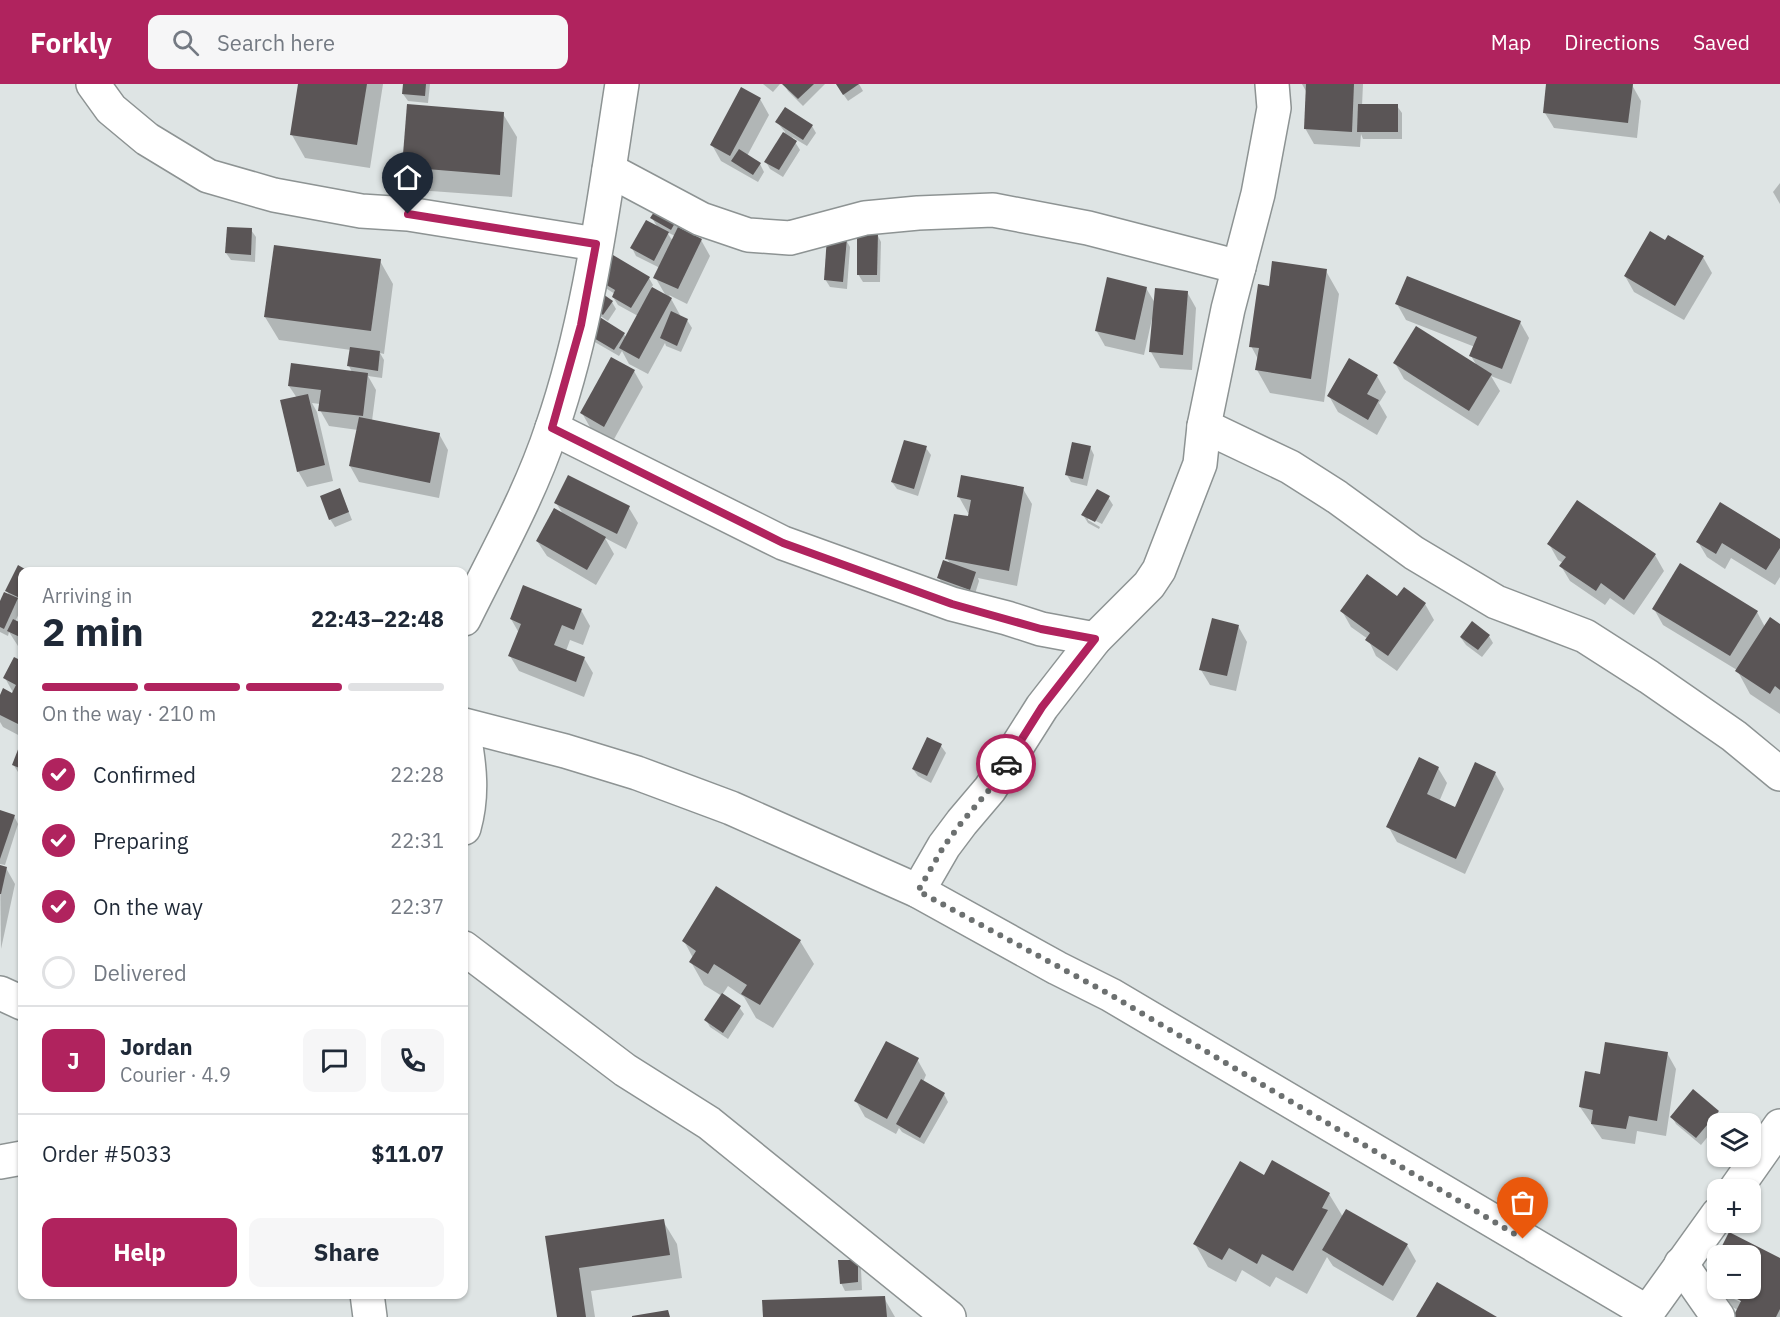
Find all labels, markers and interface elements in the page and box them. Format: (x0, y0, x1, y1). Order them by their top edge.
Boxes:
search box (148, 15, 568, 69)
text: Forkly (30, 24, 112, 61)
icon: search (169, 26, 202, 59)
text: Search here (217, 28, 335, 57)
text: Map (1491, 28, 1531, 56)
text: Directions (1564, 28, 1660, 56)
text: Saved (1693, 28, 1750, 56)
pin (382, 152, 433, 214)
icon: home (391, 161, 424, 194)
text: Arriving in (42, 582, 132, 609)
text: 22:43–22:48 (311, 604, 444, 633)
text: 2 min (42, 606, 144, 657)
text: On the way · 210 m (42, 700, 216, 727)
courier (976, 734, 1036, 794)
icon: car (990, 748, 1023, 781)
icon: check (42, 758, 75, 791)
text: Confirmed (93, 760, 196, 789)
text: 22:28 (390, 761, 444, 788)
icon: check (42, 824, 75, 857)
text: Preparing (93, 826, 188, 855)
text: 22:31 (390, 827, 444, 854)
icon: check (42, 890, 75, 923)
text: On the way (93, 892, 203, 921)
text: 22:37 (390, 893, 444, 920)
text: Delivered (93, 958, 187, 987)
button: chat (303, 1029, 366, 1092)
button: phone (381, 1029, 444, 1092)
text: Jordan (120, 1032, 193, 1061)
text: J (67, 1046, 80, 1075)
text: Courier · 4.9 (120, 1061, 231, 1088)
map controls (1707, 1113, 1761, 1299)
button: layers (1707, 1113, 1761, 1167)
text: Order #5033 (42, 1139, 172, 1168)
text: $11.07 (371, 1139, 444, 1168)
pin (1497, 1177, 1548, 1239)
button: + (1707, 1179, 1761, 1233)
icon: bag (1506, 1186, 1539, 1219)
button: Help (42, 1218, 237, 1287)
button: Share (249, 1218, 444, 1287)
button: − (1707, 1245, 1761, 1299)

